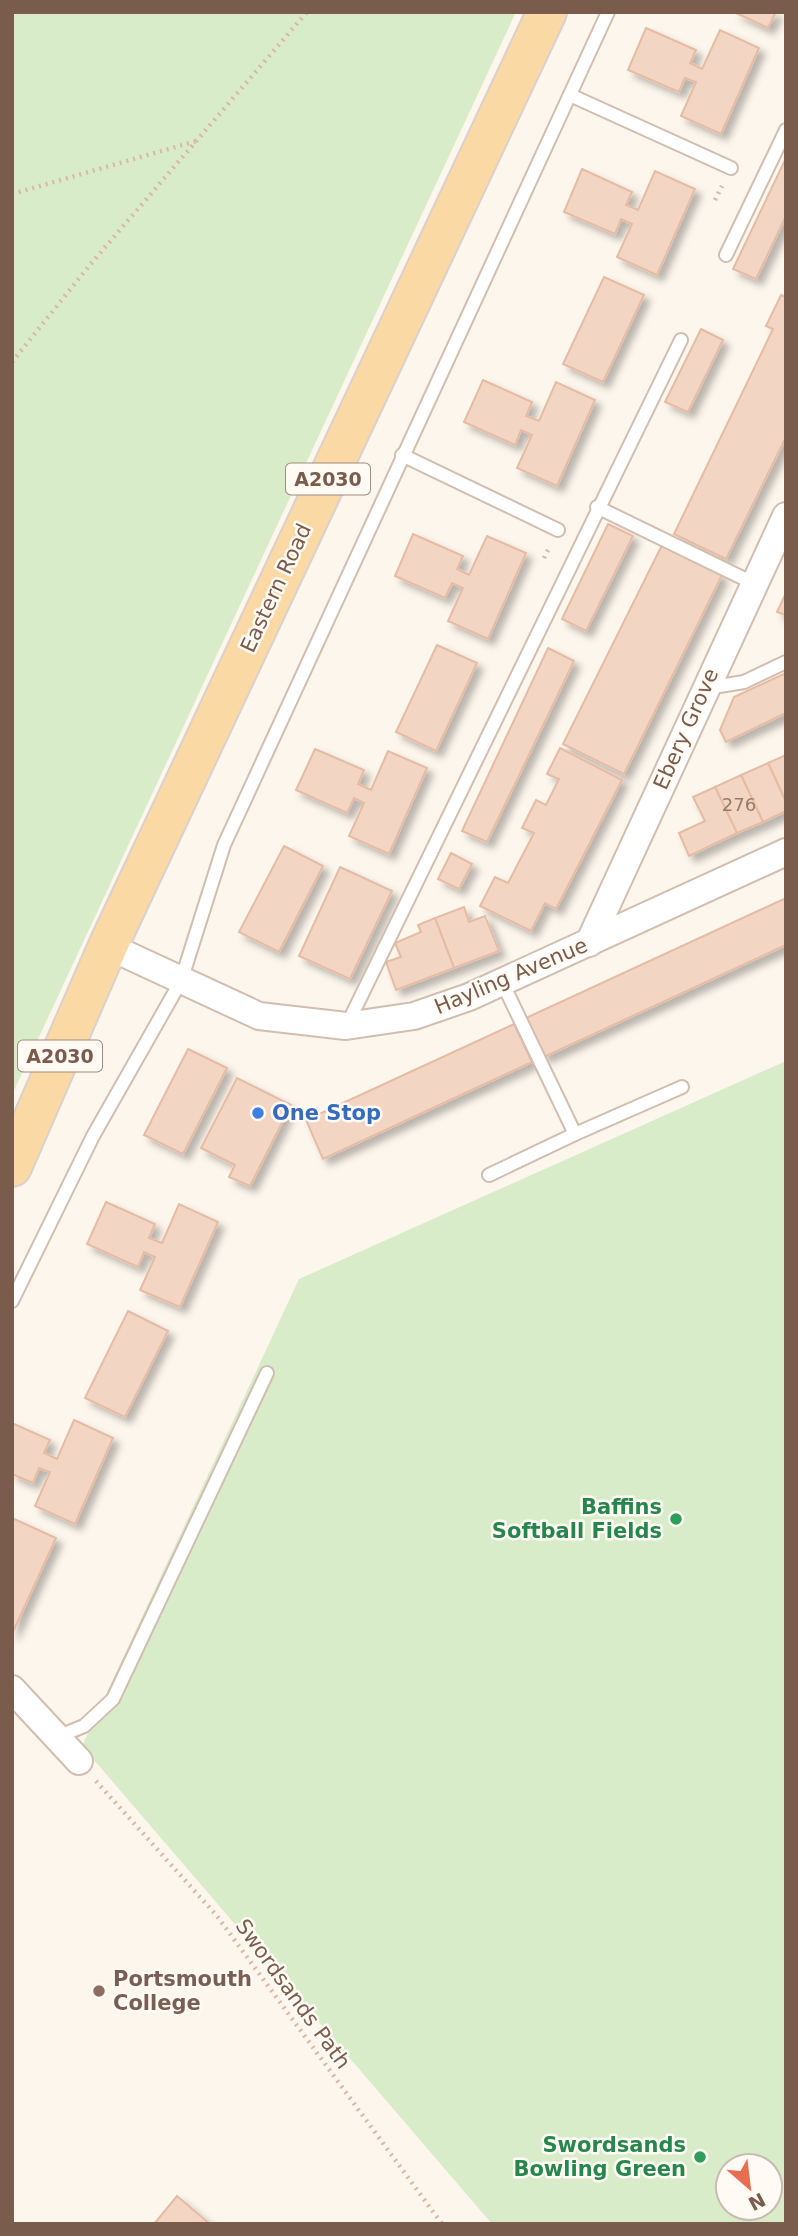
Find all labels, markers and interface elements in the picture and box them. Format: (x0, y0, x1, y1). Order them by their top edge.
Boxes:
road number: A2030 (286, 464, 370, 494)
street label: Eastern Road (236, 520, 316, 656)
street label: Ebery Grove (649, 665, 723, 793)
house number: 276 (722, 794, 756, 815)
street label: Hayling Avenue (431, 933, 591, 1019)
road number: A2030 (18, 1040, 102, 1072)
place label: One Stop (272, 1101, 381, 1125)
marker: One Stop (250, 1105, 266, 1121)
place label: Baffins Softball Fields (492, 1495, 662, 1543)
marker: Baffins Softball Fields (668, 1511, 684, 1527)
street label: Swordsands Path (231, 1914, 355, 2074)
place label: Portsmouth College (113, 1967, 252, 2015)
marker: Portsmouth College (91, 1983, 107, 1999)
place label: Swordsands Bowling Green (513, 2133, 686, 2181)
marker: Swordsands Bowling Green (692, 2149, 708, 2165)
north arrow (714, 2152, 784, 2222)
text: N (745, 2189, 769, 2215)

